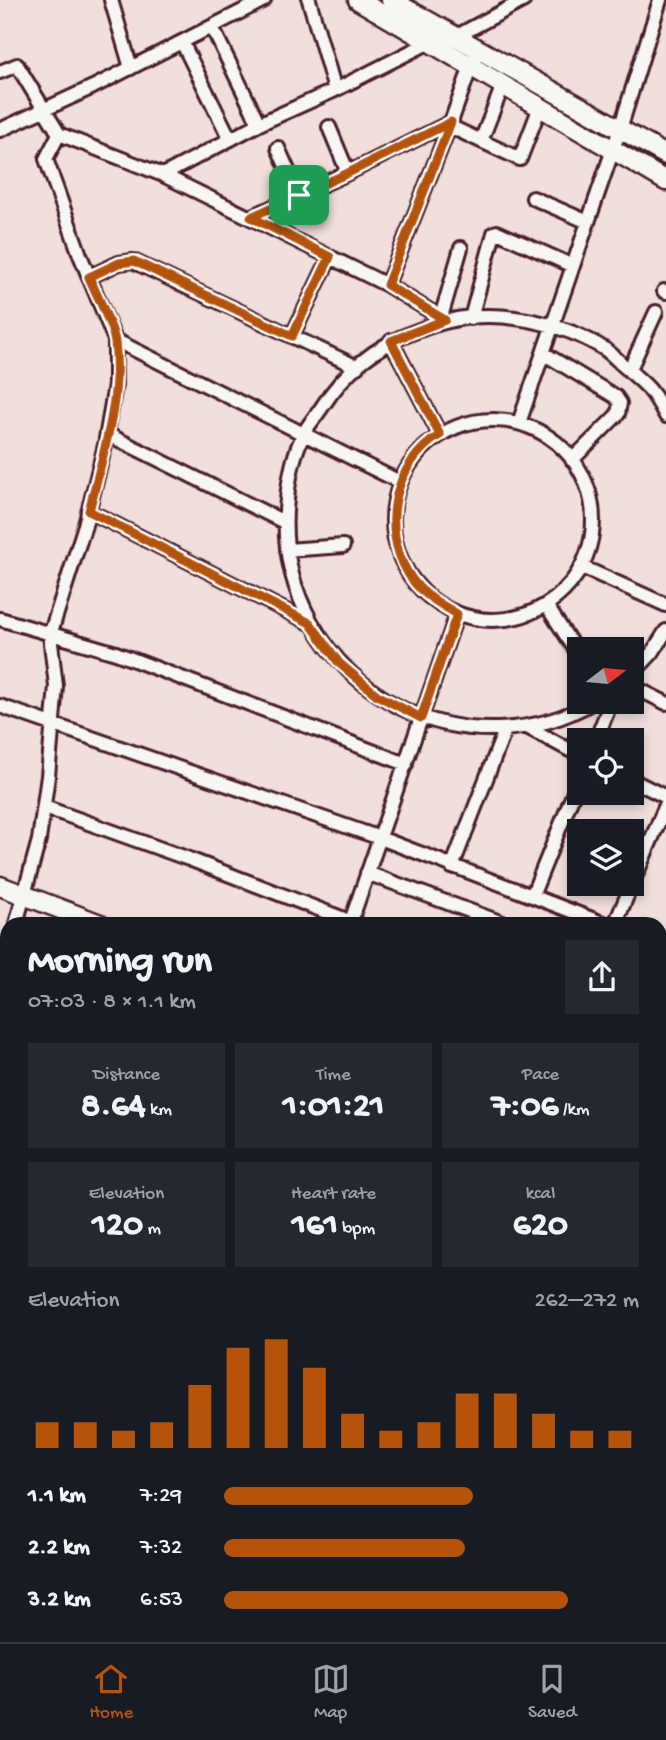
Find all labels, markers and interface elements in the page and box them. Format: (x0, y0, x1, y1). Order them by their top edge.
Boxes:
pin (269, 165, 329, 225)
icon: arrive (280, 176, 318, 214)
north arrow (567, 637, 644, 714)
map controls (567, 637, 644, 896)
button: locate (567, 728, 644, 805)
button: layers (567, 819, 644, 896)
button: share (565, 940, 639, 1014)
text: Morning run (28, 941, 212, 985)
text: 07:03 · 8 × 1.1 km (28, 989, 196, 1016)
text: Distance (93, 1064, 160, 1087)
text: Time (316, 1064, 351, 1087)
text: Pace (522, 1064, 559, 1087)
text: 8.64 (81, 1087, 146, 1128)
text: 1:01:21 (283, 1087, 384, 1128)
text: 7:06 (492, 1087, 558, 1128)
text: km (146, 1099, 172, 1122)
text: /km (558, 1099, 589, 1122)
text: Elevation (89, 1183, 164, 1206)
text: Heart rate (291, 1183, 376, 1206)
text: kcal (526, 1183, 555, 1206)
text: 120 (92, 1206, 143, 1247)
text: 161 (292, 1206, 338, 1247)
text: 620 (513, 1206, 568, 1247)
text: m (143, 1218, 161, 1241)
text: bpm (338, 1218, 375, 1241)
text: Elevation (28, 1288, 119, 1315)
text: 262–272 m (534, 1288, 639, 1315)
text: 1.1 km (28, 1483, 86, 1510)
text: 7:29 (140, 1483, 182, 1510)
text: 2.2 km (28, 1535, 90, 1562)
text: 7:32 (140, 1535, 182, 1562)
text: 3.2 km (28, 1587, 90, 1614)
text: 6:53 (140, 1587, 183, 1614)
tab: Home (89, 1660, 133, 1725)
tab: Map (312, 1660, 350, 1725)
tab: Saved (528, 1660, 577, 1725)

